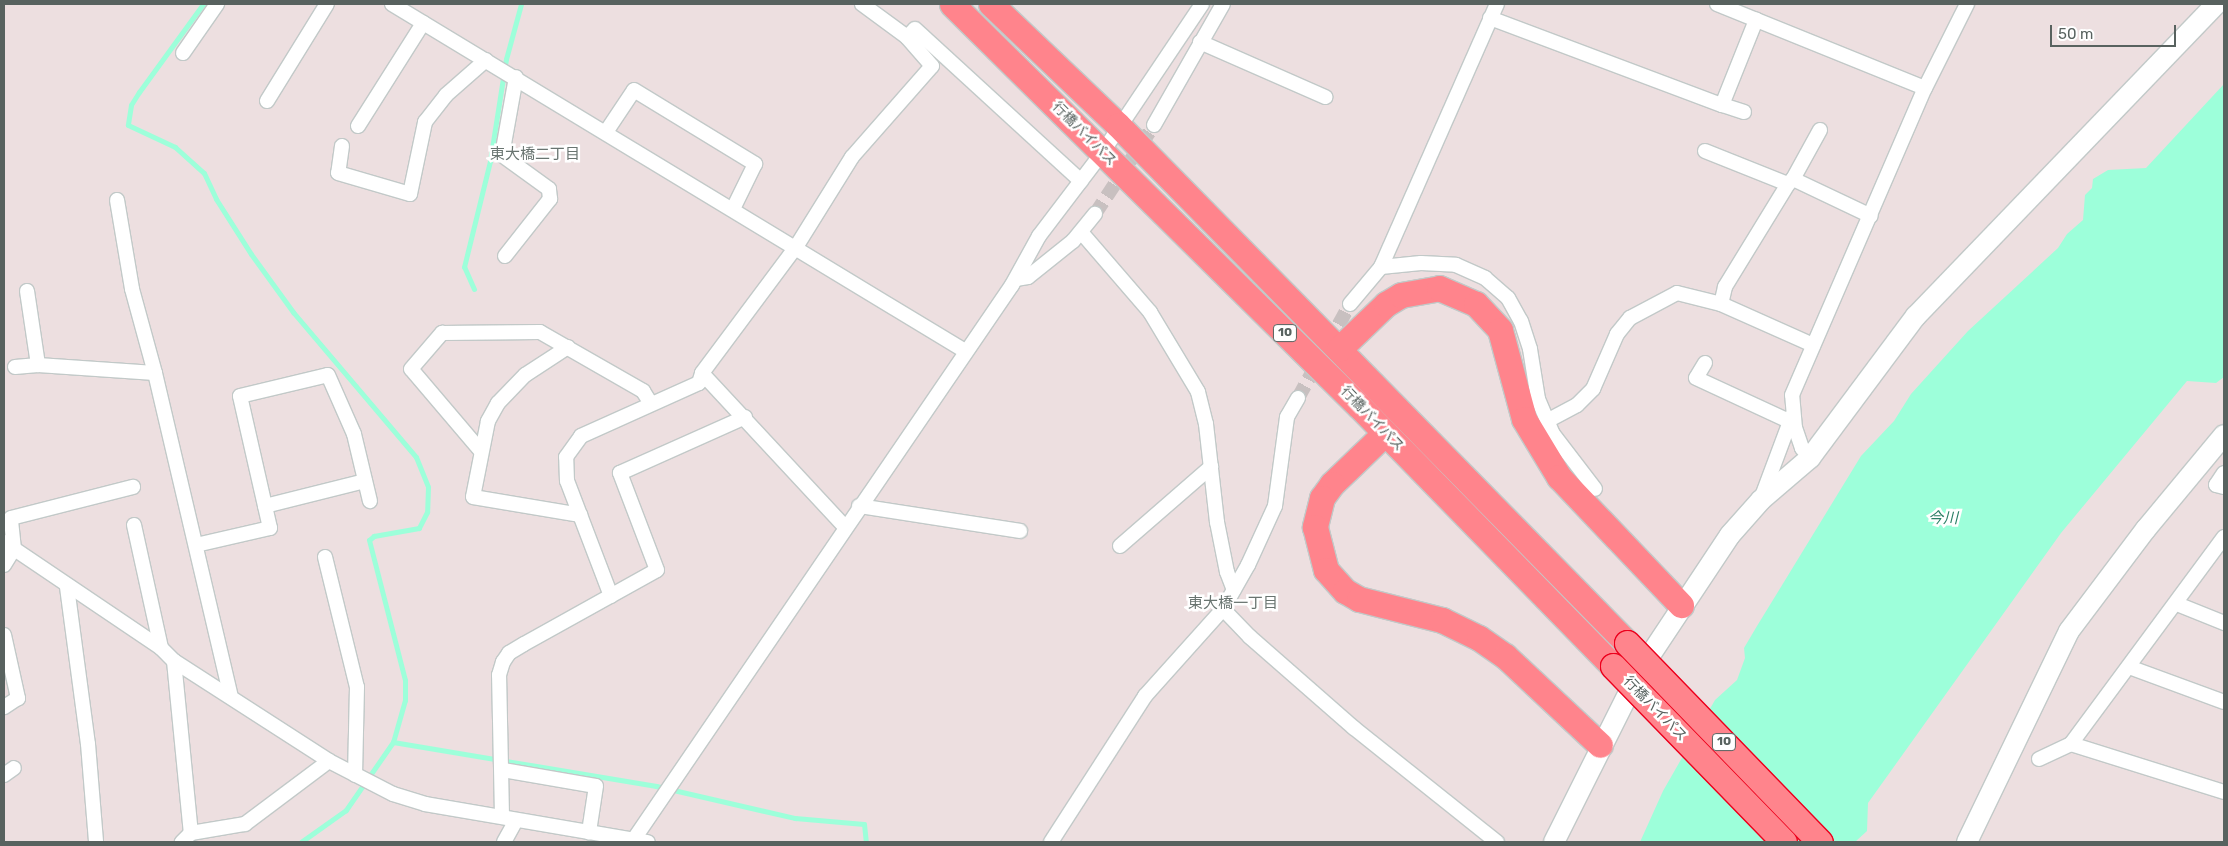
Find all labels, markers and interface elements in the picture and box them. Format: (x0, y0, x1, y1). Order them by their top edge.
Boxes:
scale bar (2053, 15, 2179, 47)
text: 50 m (2058, 25, 2093, 43)
street label: 行橋バイパス (1048, 98, 1120, 170)
district label: 東大橋二丁目 (490, 146, 580, 164)
road number: 10 (1272, 323, 1298, 342)
street label: 行橋バイパス (1337, 383, 1407, 455)
water label: 今川 (1928, 510, 1958, 528)
district label: 東大橋一丁目 (1188, 595, 1278, 613)
street label: 行橋バイパス (1620, 673, 1690, 745)
road number: 10 (1712, 732, 1736, 752)

